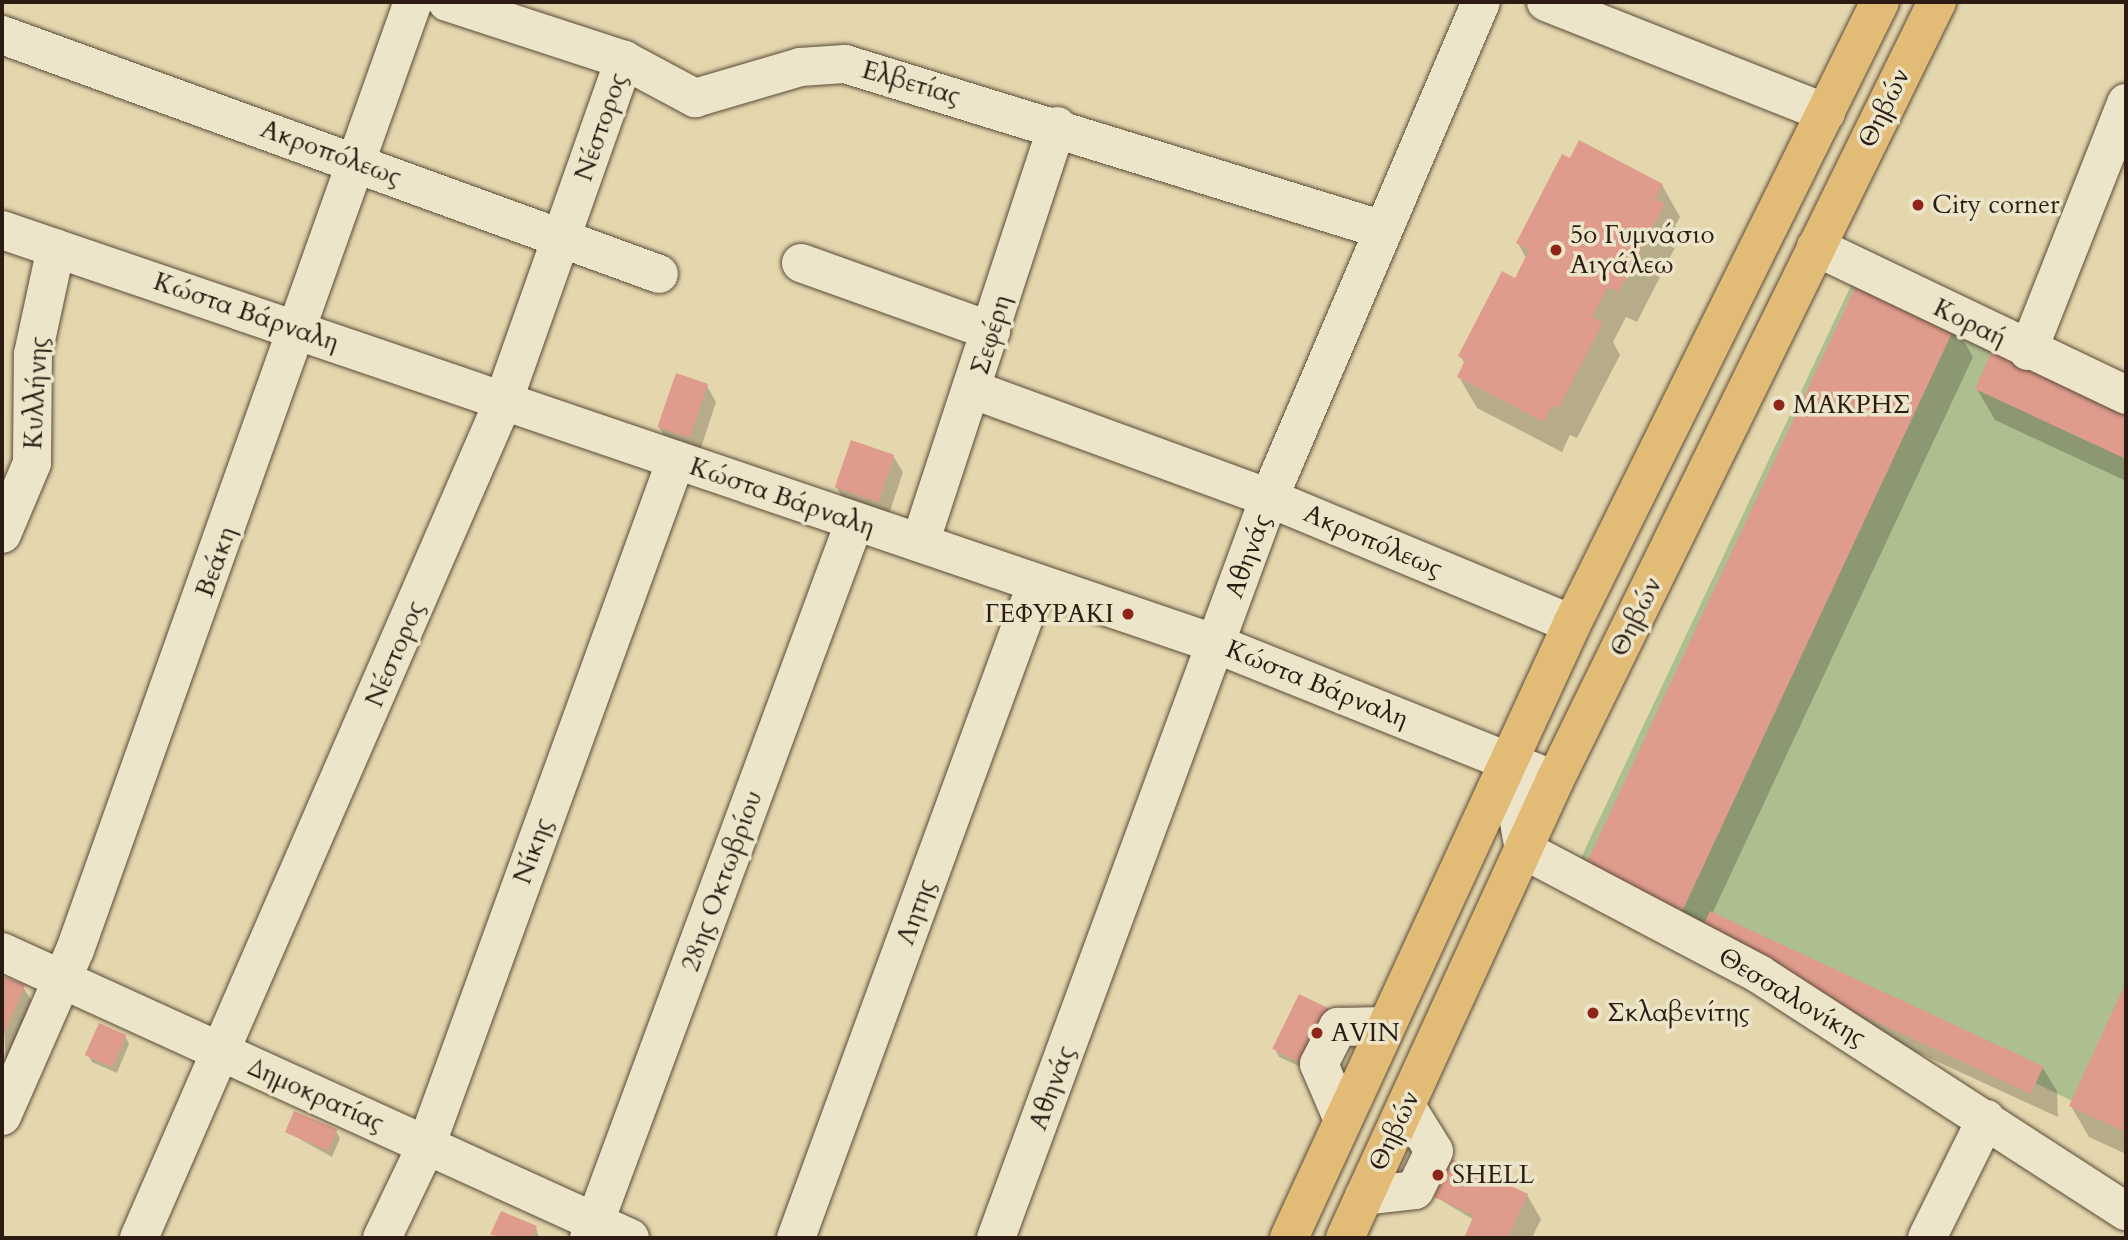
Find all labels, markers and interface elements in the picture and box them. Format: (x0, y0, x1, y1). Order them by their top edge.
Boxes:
street label: Ελβετίας (858, 54, 964, 112)
street label: Θηβών (1851, 63, 1917, 153)
street label: Νέστορος (568, 69, 634, 185)
street label: Ακροπόλεως (256, 113, 406, 193)
place label: City corner (1932, 189, 2060, 221)
marker: City corner (1910, 197, 1926, 213)
place label: 5ο Γυμνάσιο Αιγάλεω (1570, 219, 1715, 280)
marker: 5ο Γυμνάσιο Αιγάλεω (1548, 242, 1564, 258)
street label: Κώστα Βάρναλη (149, 266, 343, 358)
street label: Σεφέρη (964, 291, 1018, 379)
street label: Κοραή (1928, 292, 2012, 354)
street label: Κυλλήνης (17, 336, 55, 450)
place label: ΜΑΚΡΗΣ (1793, 389, 1910, 421)
marker: ΜΑΚΡΗΣ (1771, 397, 1787, 413)
street label: Κώστα Βάρναλη (685, 451, 879, 543)
street label: Ακροπόλεως (1299, 498, 1447, 584)
street label: Αθηνάς (1218, 510, 1278, 602)
street label: Βεάκη (189, 523, 243, 601)
street label: Θηβών (1603, 572, 1669, 662)
street label: Νέστορος (359, 596, 431, 712)
place label: ΓΕΦΥΡΑΚΙ (985, 598, 1114, 630)
marker: ΓΕΦΥΡΑΚΙ (1120, 606, 1136, 622)
street label: Κώστα Βάρναλη (1221, 633, 1413, 735)
street label: 28ης Οκτωβρίου (675, 786, 769, 976)
street label: Νίκης (507, 814, 559, 888)
street label: Λητης (890, 875, 942, 949)
street label: Θεσσαλονίκης (1713, 941, 1871, 1053)
place label: Σκλαβενίτης (1607, 997, 1750, 1029)
marker: Σκλαβενίτης (1585, 1005, 1601, 1021)
place label: AVIN (1331, 1017, 1400, 1049)
marker: AVIN (1309, 1025, 1325, 1041)
street label: Αθηνάς (1022, 1042, 1082, 1134)
street label: Δημοκρατίας (243, 1051, 389, 1139)
street label: Θηβών (1362, 1086, 1426, 1176)
place label: SHELL (1452, 1159, 1534, 1191)
marker: SHELL (1430, 1167, 1446, 1183)

